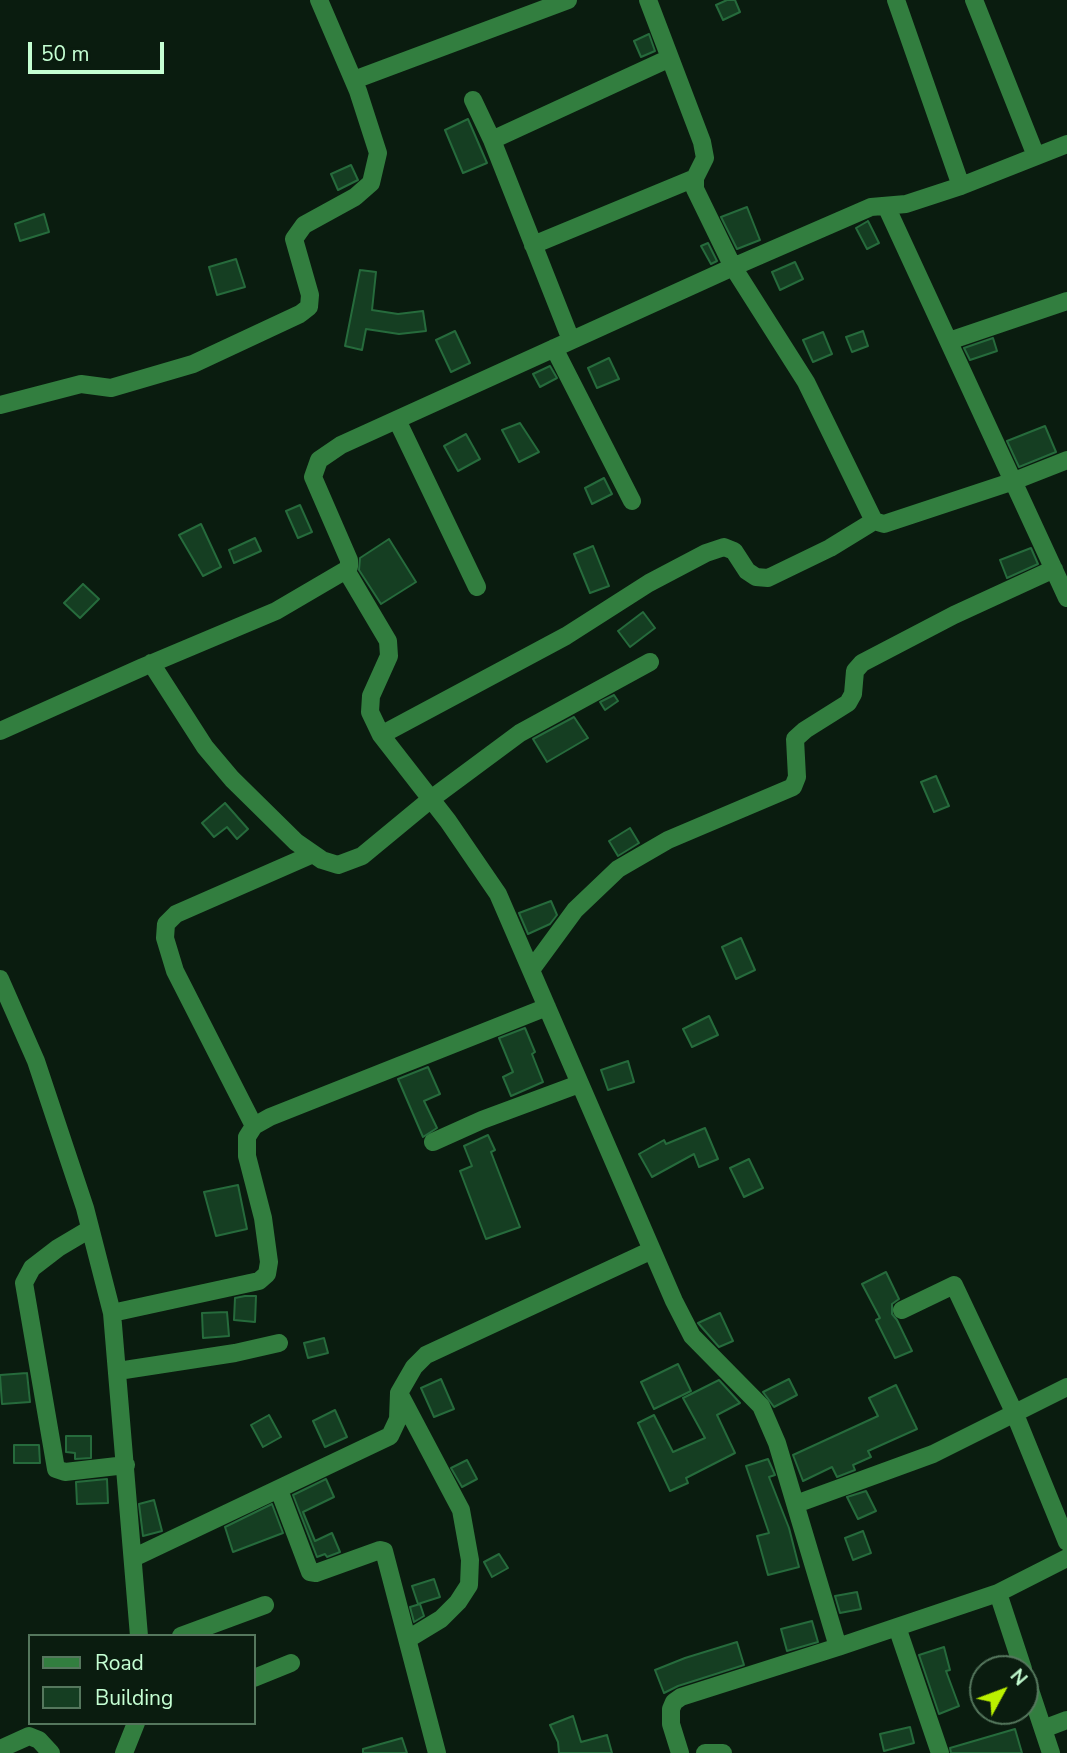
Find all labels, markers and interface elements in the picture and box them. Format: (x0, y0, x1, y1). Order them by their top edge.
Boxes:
scale bar (32, 28, 168, 72)
text: 50 m (41, 40, 90, 68)
legend (28, 1634, 256, 1725)
text: Road (95, 1649, 144, 1677)
north arrow (969, 1655, 1039, 1725)
text: N (1004, 1664, 1033, 1691)
text: Building (95, 1684, 173, 1712)

